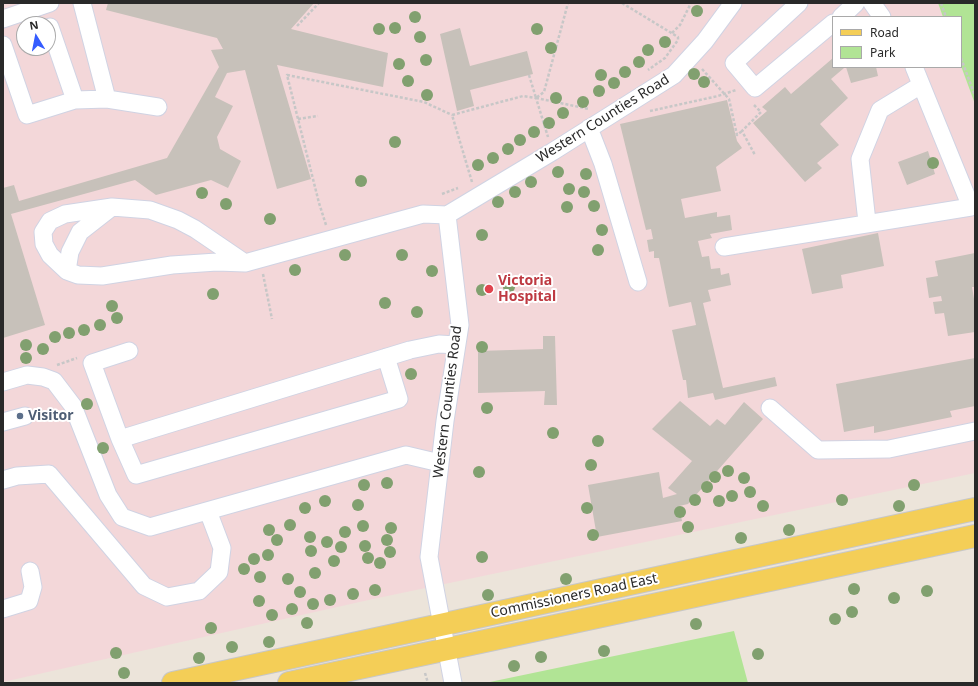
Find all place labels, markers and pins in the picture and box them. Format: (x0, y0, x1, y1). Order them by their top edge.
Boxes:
place label: Victoria Hospital (498, 273, 556, 306)
marker: Victoria Hospital (483, 283, 495, 295)
place label: Visitor (28, 408, 74, 424)
marker: Visitor (15, 411, 25, 421)

